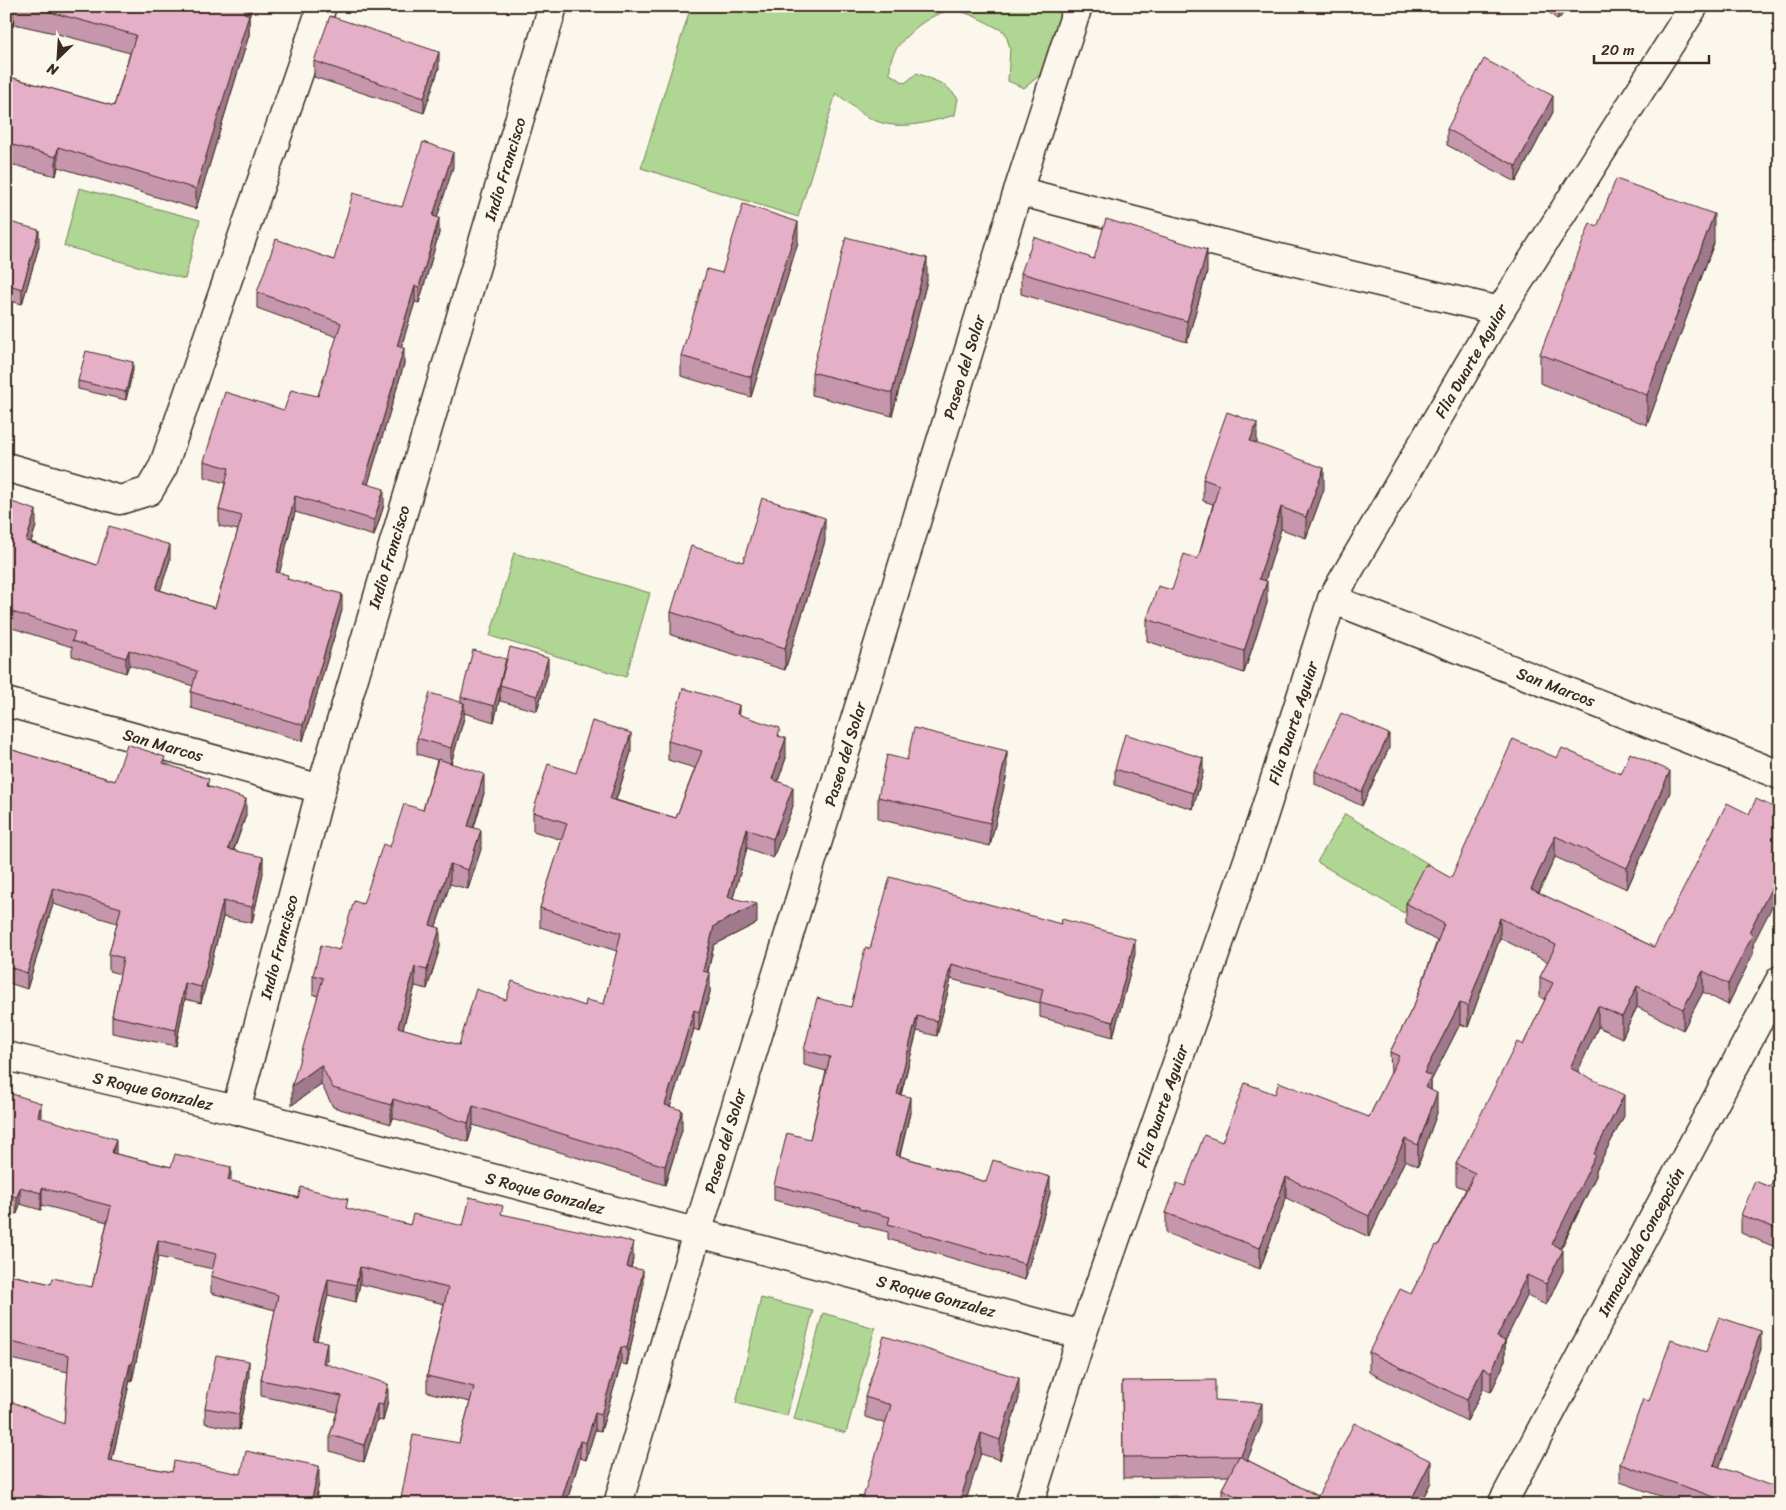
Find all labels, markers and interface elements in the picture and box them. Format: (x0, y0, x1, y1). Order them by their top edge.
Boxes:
north arrow (32, 32, 82, 82)
scale bar (1594, 32, 1708, 64)
text: 20 m (1601, 37, 1635, 63)
text: N (43, 56, 63, 83)
street label: Indio Francisco (475, 114, 535, 225)
street label: Flia Duarte Aguiar (1426, 297, 1516, 424)
street label: Paseo del Solar (934, 310, 994, 423)
street label: Indio Francisco (359, 502, 419, 613)
street label: Flia Duarte Aguiar (1259, 656, 1327, 788)
street label: San Marcos (1512, 659, 1600, 716)
street label: Paseo del Solar (815, 697, 875, 810)
street label: San Marcos (119, 720, 207, 770)
street label: Indio Francisco (251, 892, 307, 1003)
street label: Flia Duarte Aguiar (1127, 1039, 1197, 1171)
street label: S Roque Gonzalez (90, 1063, 216, 1119)
street label: Paseo del Solar (695, 1084, 755, 1197)
street label: Inmaculada Concepción (1589, 1162, 1693, 1323)
street label: S Roque Gonzalez (482, 1163, 608, 1223)
street label: S Roque Gonzalez (873, 1266, 999, 1326)

